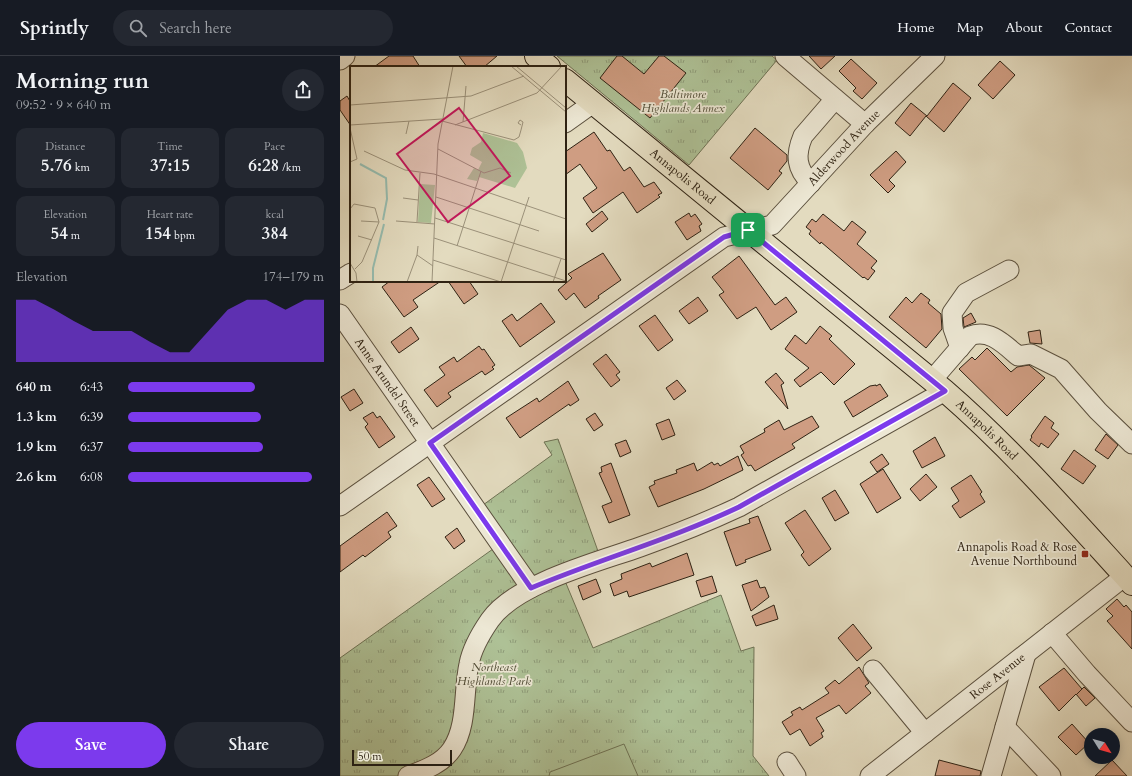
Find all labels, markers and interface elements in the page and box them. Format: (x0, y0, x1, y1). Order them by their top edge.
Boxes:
search box (113, 10, 393, 46)
text: Sprintly (20, 15, 89, 41)
icon: search (127, 17, 149, 39)
text: Search here (159, 18, 232, 38)
text: Home (897, 18, 935, 37)
text: Map (957, 18, 983, 37)
text: About (1005, 18, 1042, 37)
text: Contact (1064, 18, 1112, 37)
text: Morning run (16, 66, 149, 96)
inset map (350, 66, 566, 282)
button: share (282, 69, 324, 111)
park label: Baltimore Highlands Annex (641, 86, 725, 116)
text: 09:52 · 9 × 640 m (16, 96, 111, 114)
street label: Alderwood Avenue (804, 106, 883, 189)
text: Distance (45, 139, 85, 154)
text: Time (157, 139, 183, 154)
text: Pace (264, 139, 285, 154)
street label: Annapolis Road (646, 145, 719, 208)
text: 5.76 (41, 154, 72, 177)
text: 37:15 (150, 154, 190, 177)
text: 6:28 (248, 154, 279, 177)
text: km (72, 160, 90, 175)
text: /km (279, 160, 301, 175)
text: Elevation (43, 207, 87, 222)
text: Heart rate (147, 207, 193, 222)
text: kcal (265, 207, 284, 222)
pin (731, 213, 765, 247)
icon: arrive (737, 219, 759, 241)
text: 54 (50, 222, 68, 245)
text: 154 (145, 222, 171, 245)
text: 384 (262, 222, 288, 245)
text: m (68, 228, 80, 243)
text: bpm (171, 228, 195, 243)
text: Elevation (16, 268, 68, 286)
text: 174–179 m (262, 268, 324, 286)
street label: Anne Arundel Street (351, 335, 424, 430)
text: 640 m (16, 378, 51, 396)
text: 6:43 (80, 378, 103, 396)
street label: Annapolis Road (952, 396, 1022, 464)
text: 1.3 km (16, 408, 57, 426)
text: 6:39 (80, 408, 103, 426)
text: 1.9 km (16, 438, 57, 456)
text: 6:37 (80, 438, 103, 456)
text: 2.6 km (16, 468, 57, 486)
text: 6:08 (80, 468, 103, 486)
place label: Annapolis Road & Rose Avenue Northbound (957, 539, 1078, 569)
marker: Annapolis Road & Rose Avenue Northbound (1080, 549, 1090, 559)
street label: Rose Avenue (966, 649, 1029, 703)
park label: Northeast Highlands Park (457, 659, 531, 689)
button: Save (16, 722, 166, 768)
button: Share (174, 722, 324, 768)
north arrow (1084, 728, 1120, 764)
map controls (1084, 728, 1120, 764)
scale bar (352, 748, 452, 767)
text: 50 m (358, 749, 382, 764)

